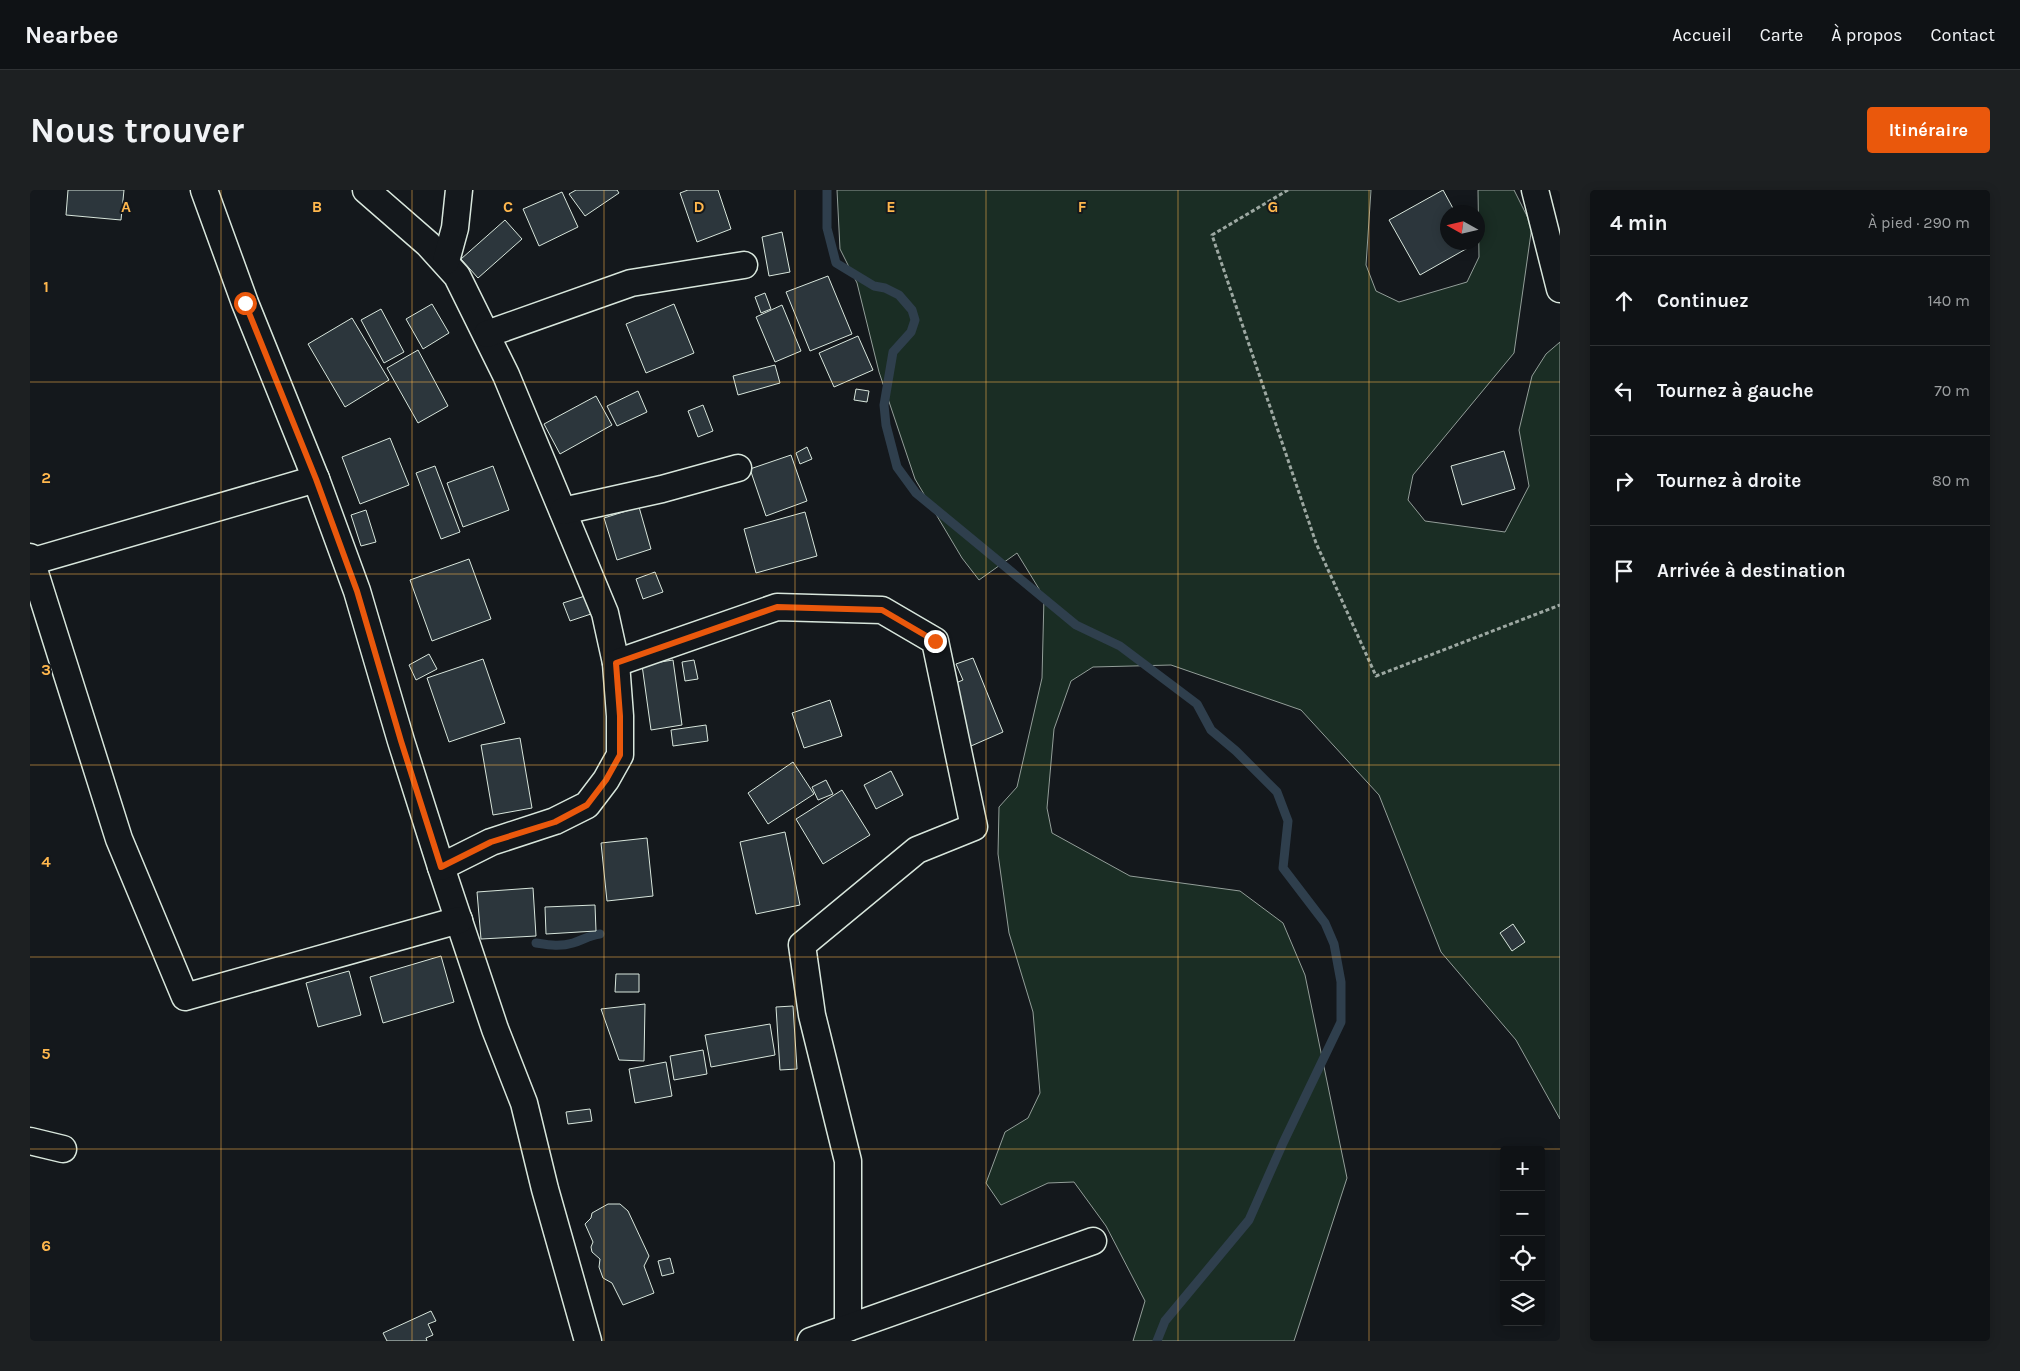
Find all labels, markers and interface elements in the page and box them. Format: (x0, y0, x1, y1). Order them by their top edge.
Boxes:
text: Nearbee (25, 21, 119, 49)
text: Accueil (1672, 24, 1732, 46)
text: Carte (1760, 24, 1803, 46)
text: À propos (1831, 24, 1903, 46)
text: Contact (1931, 24, 1995, 46)
button: Itinéraire (1867, 107, 1990, 153)
text: Nous trouver (30, 110, 244, 151)
text: A (121, 197, 131, 216)
text: B (312, 197, 322, 216)
text: C (503, 197, 513, 216)
text: D (694, 197, 705, 216)
text: E (886, 197, 896, 216)
text: F (1078, 197, 1087, 216)
text: G (1268, 197, 1278, 216)
north arrow (1440, 205, 1485, 250)
text: 4 min (1610, 211, 1668, 235)
text: À pied · 290 m (1868, 213, 1970, 232)
text: 1 (43, 277, 49, 296)
icon: ahead (1610, 287, 1638, 315)
text: Continuez (1657, 290, 1749, 312)
text: 140 m (1928, 291, 1970, 310)
route start (234, 292, 257, 315)
icon: left (1610, 377, 1638, 405)
text: Tournez à gauche (1657, 380, 1814, 402)
text: 70 m (1934, 381, 1970, 400)
icon: right (1610, 467, 1638, 495)
text: 2 (41, 468, 51, 487)
text: Tournez à droite (1657, 470, 1801, 492)
text: 80 m (1932, 471, 1970, 490)
icon: arrive (1610, 557, 1638, 585)
text: Arrivée à destination (1657, 560, 1846, 582)
route end (924, 630, 947, 653)
text: 3 (41, 660, 51, 679)
text: 4 (41, 852, 51, 871)
text: 5 (41, 1044, 51, 1063)
map controls (1500, 1146, 1545, 1326)
button: + (1500, 1146, 1545, 1191)
button: − (1500, 1191, 1545, 1236)
text: 6 (41, 1236, 51, 1255)
button: locate (1500, 1236, 1545, 1281)
button: layers (1500, 1281, 1545, 1326)

